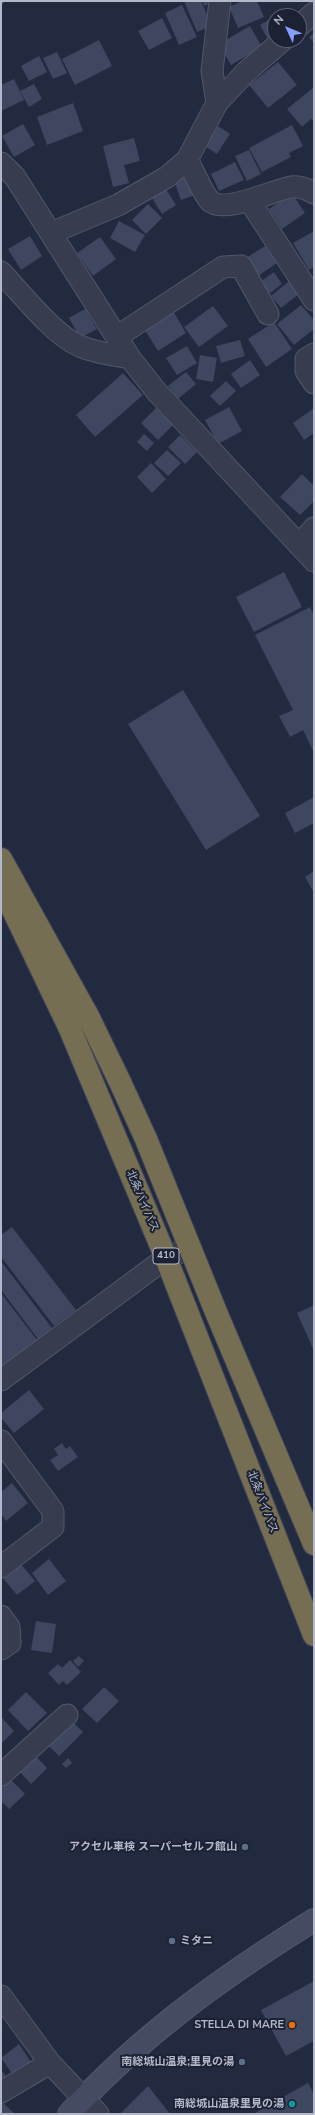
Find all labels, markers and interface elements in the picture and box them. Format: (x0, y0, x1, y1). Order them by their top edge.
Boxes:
north arrow (267, 8, 307, 48)
text: N (270, 12, 287, 28)
street label: 北条バイパス (123, 1168, 161, 1234)
road number: 410 (153, 1248, 179, 1264)
street label: 北条バイパス (244, 1469, 280, 1535)
place label: アクセル車検 スーパーセルフ館山 (69, 1840, 237, 1854)
marker: アクセル車検 スーパーセルフ館山 (240, 1842, 250, 1852)
place label: ミタニ (180, 1934, 213, 1948)
marker: ミタニ (167, 1936, 177, 1946)
place label: STELLA DI MARE (194, 2018, 284, 2032)
marker: STELLA DI MARE (287, 2020, 297, 2030)
place label: 南総城山温泉;里見の湯 (121, 2055, 234, 2069)
marker: 南総城山温泉;里見の湯 (237, 2057, 247, 2067)
place label: 南総城山温泉里見の湯 (174, 2097, 284, 2111)
marker: 南総城山温泉里見の湯 (287, 2099, 297, 2109)

